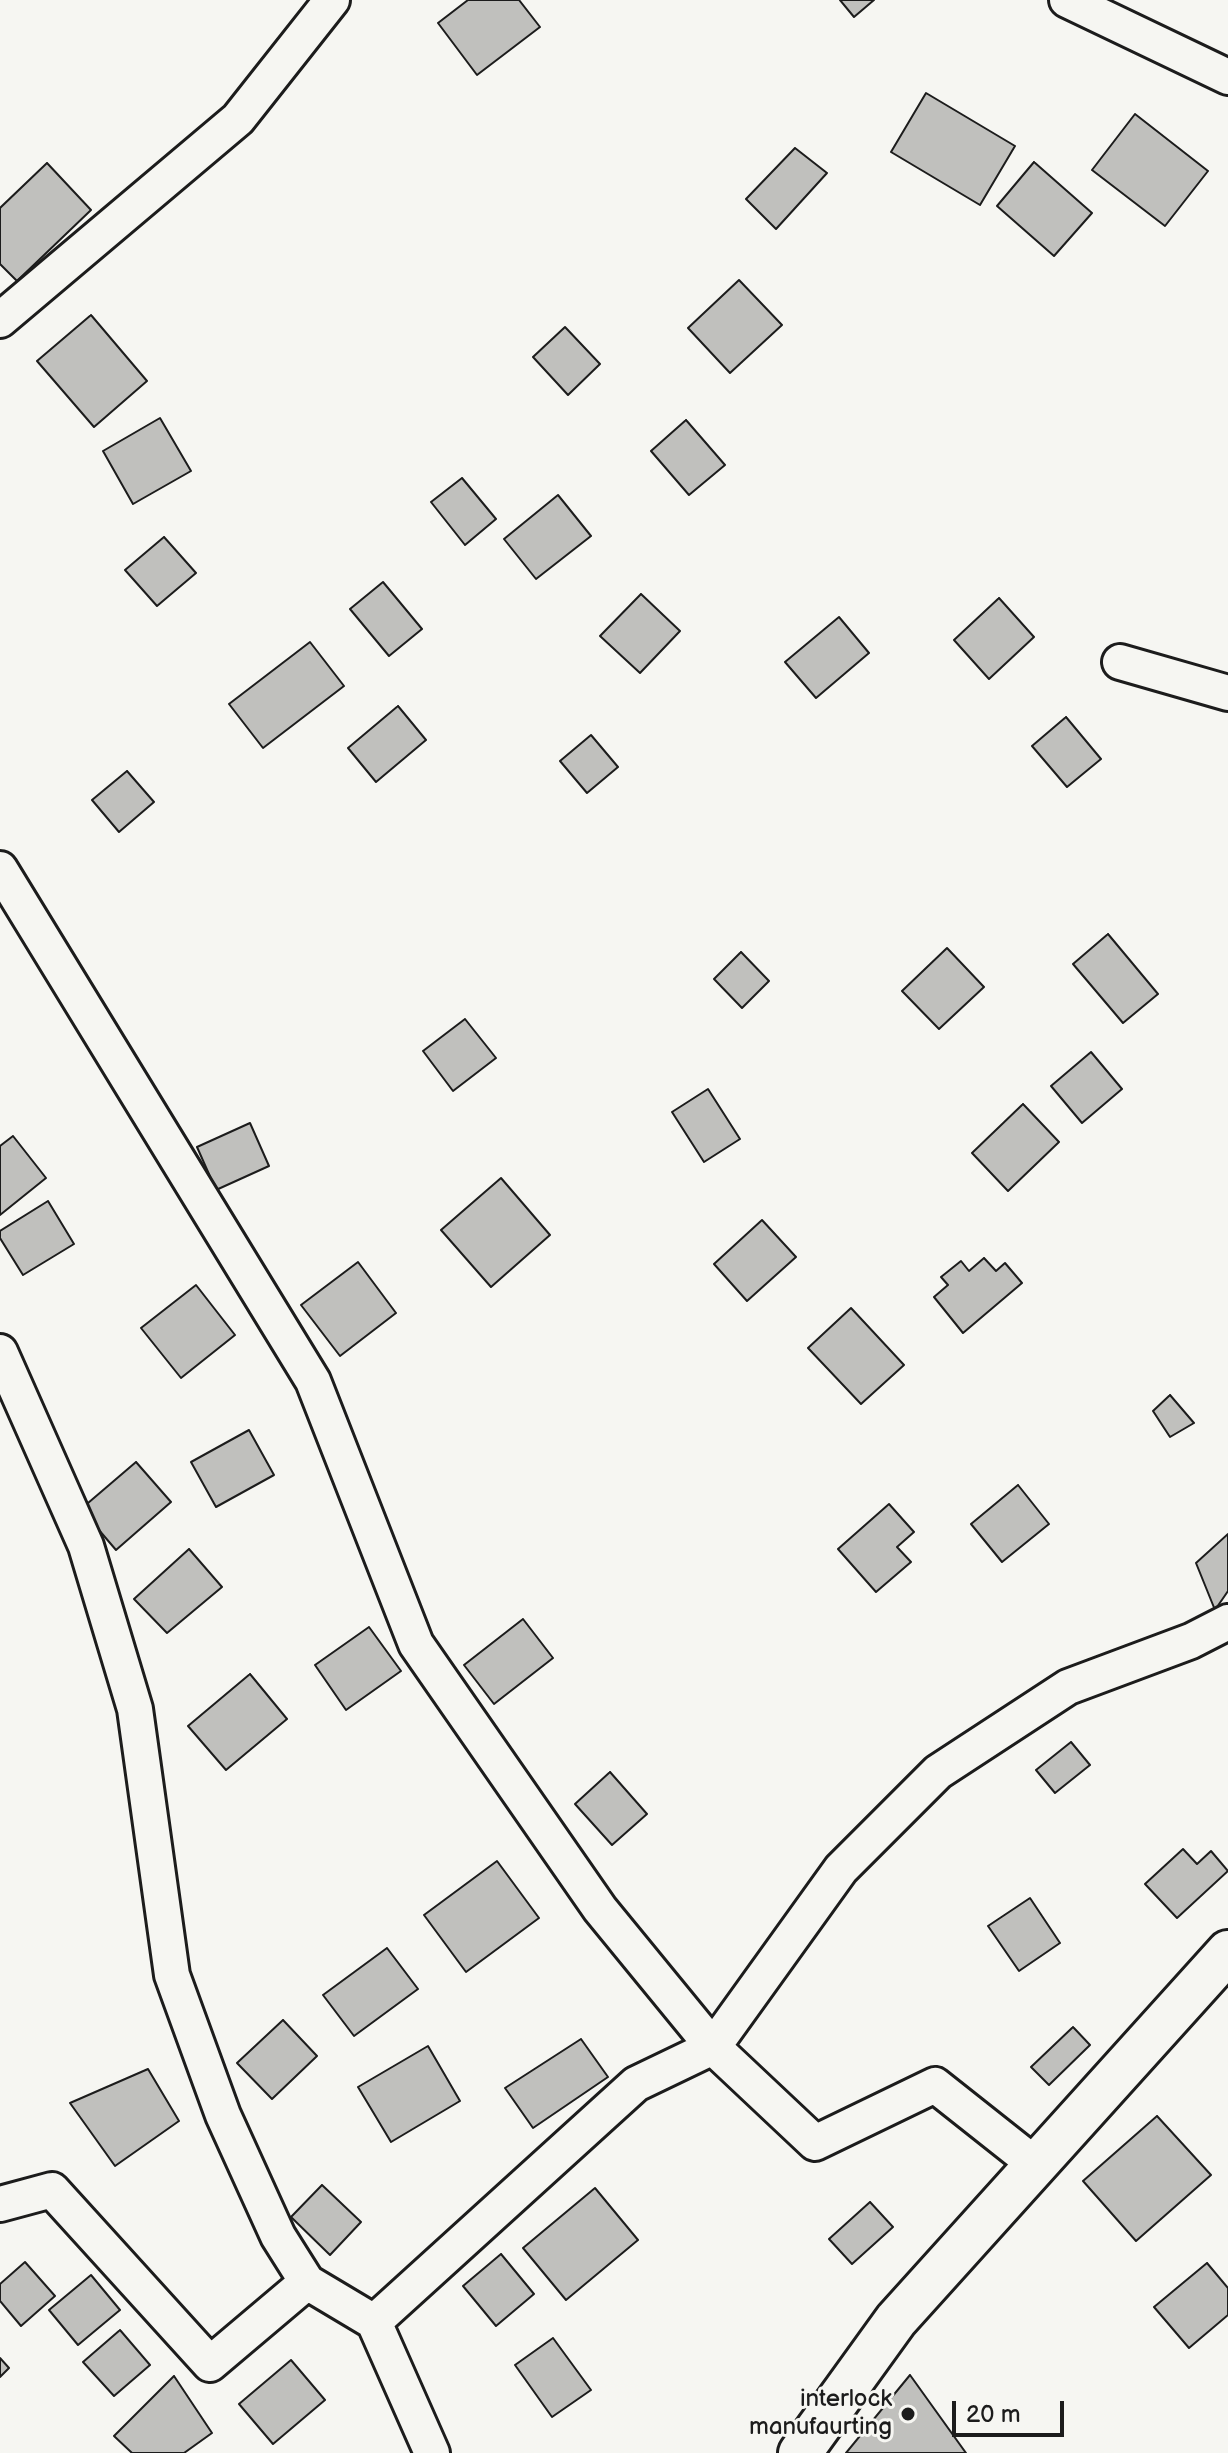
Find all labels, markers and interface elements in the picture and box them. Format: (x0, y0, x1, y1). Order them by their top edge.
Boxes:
scale bar (956, 2385, 1068, 2435)
place label: interlock manufaurting (749, 2386, 892, 2442)
text: 20 m (966, 2400, 1021, 2429)
marker: interlock manufaurting (899, 2405, 917, 2423)

